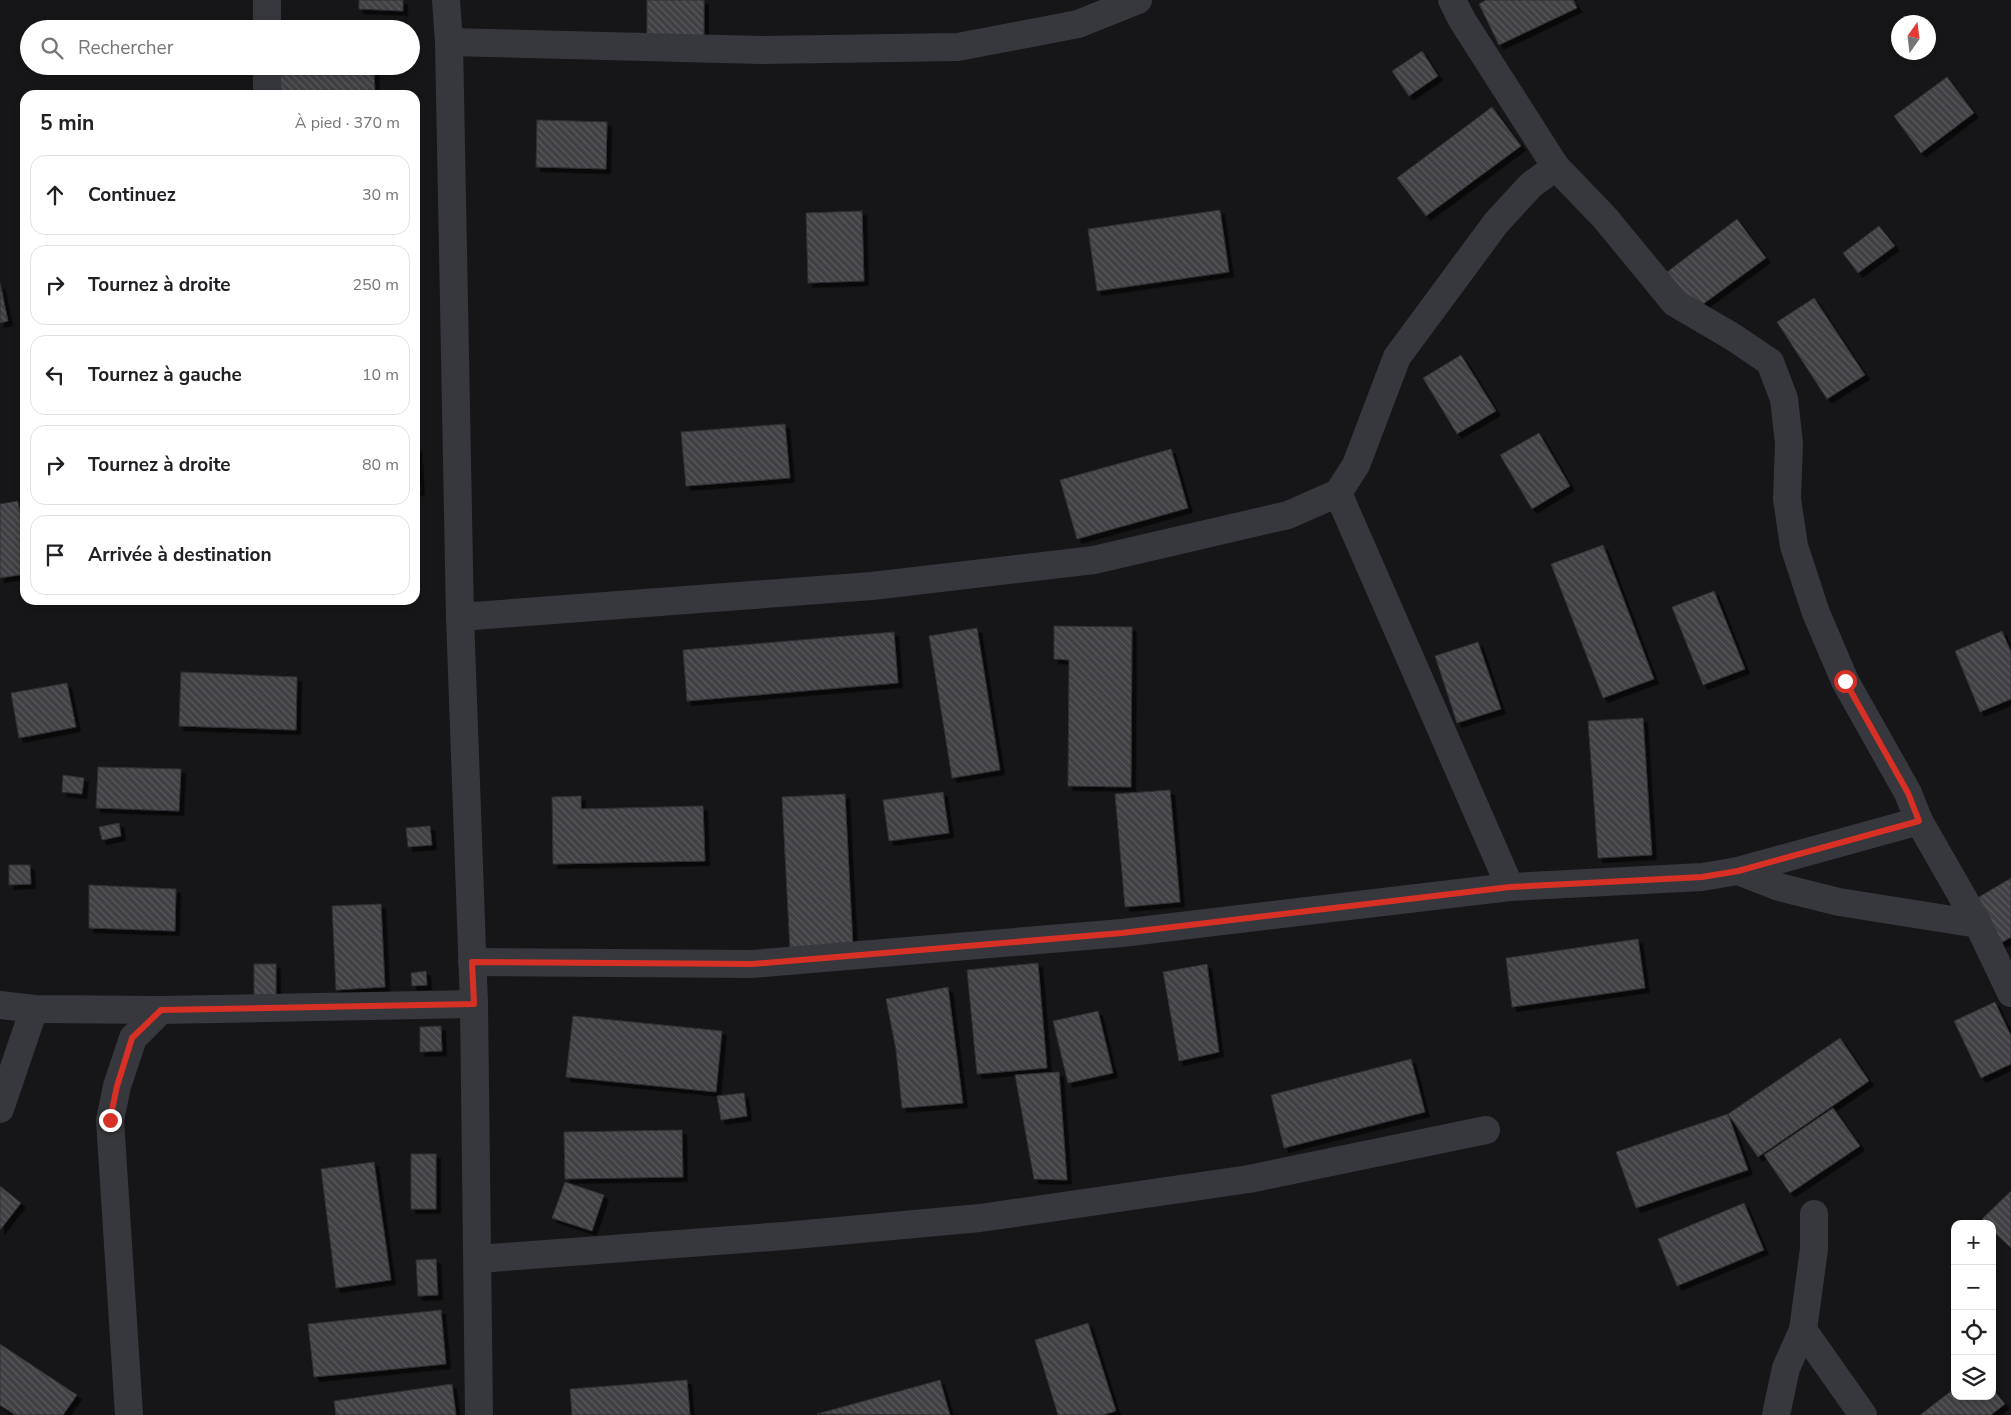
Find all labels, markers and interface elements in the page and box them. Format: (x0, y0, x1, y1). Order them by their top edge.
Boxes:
north arrow (1891, 15, 1936, 60)
search box (20, 20, 420, 75)
icon: search (38, 34, 66, 62)
text: Rechercher (78, 35, 173, 61)
text: 5 min (40, 109, 94, 137)
text: À pied · 370 m (295, 112, 400, 134)
icon: ahead (41, 181, 69, 209)
text: Continuez (88, 182, 176, 208)
text: 30 m (362, 184, 399, 206)
icon: right (41, 271, 69, 299)
text: Tournez à droite (88, 272, 231, 298)
text: 250 m (352, 274, 399, 296)
icon: left (41, 361, 69, 389)
text: Tournez à gauche (88, 362, 242, 388)
text: 10 m (362, 364, 399, 386)
icon: right (41, 451, 69, 479)
text: Tournez à droite (88, 452, 231, 478)
text: 80 m (362, 454, 399, 476)
icon: arrive (41, 541, 69, 569)
text: Arrivée à destination (88, 542, 272, 568)
route start (1834, 670, 1857, 693)
route end (99, 1109, 122, 1132)
map controls (1951, 1220, 1996, 1400)
button: + (1951, 1220, 1996, 1265)
button: − (1951, 1265, 1996, 1310)
button: locate (1951, 1310, 1996, 1355)
button: layers (1951, 1355, 1996, 1400)

